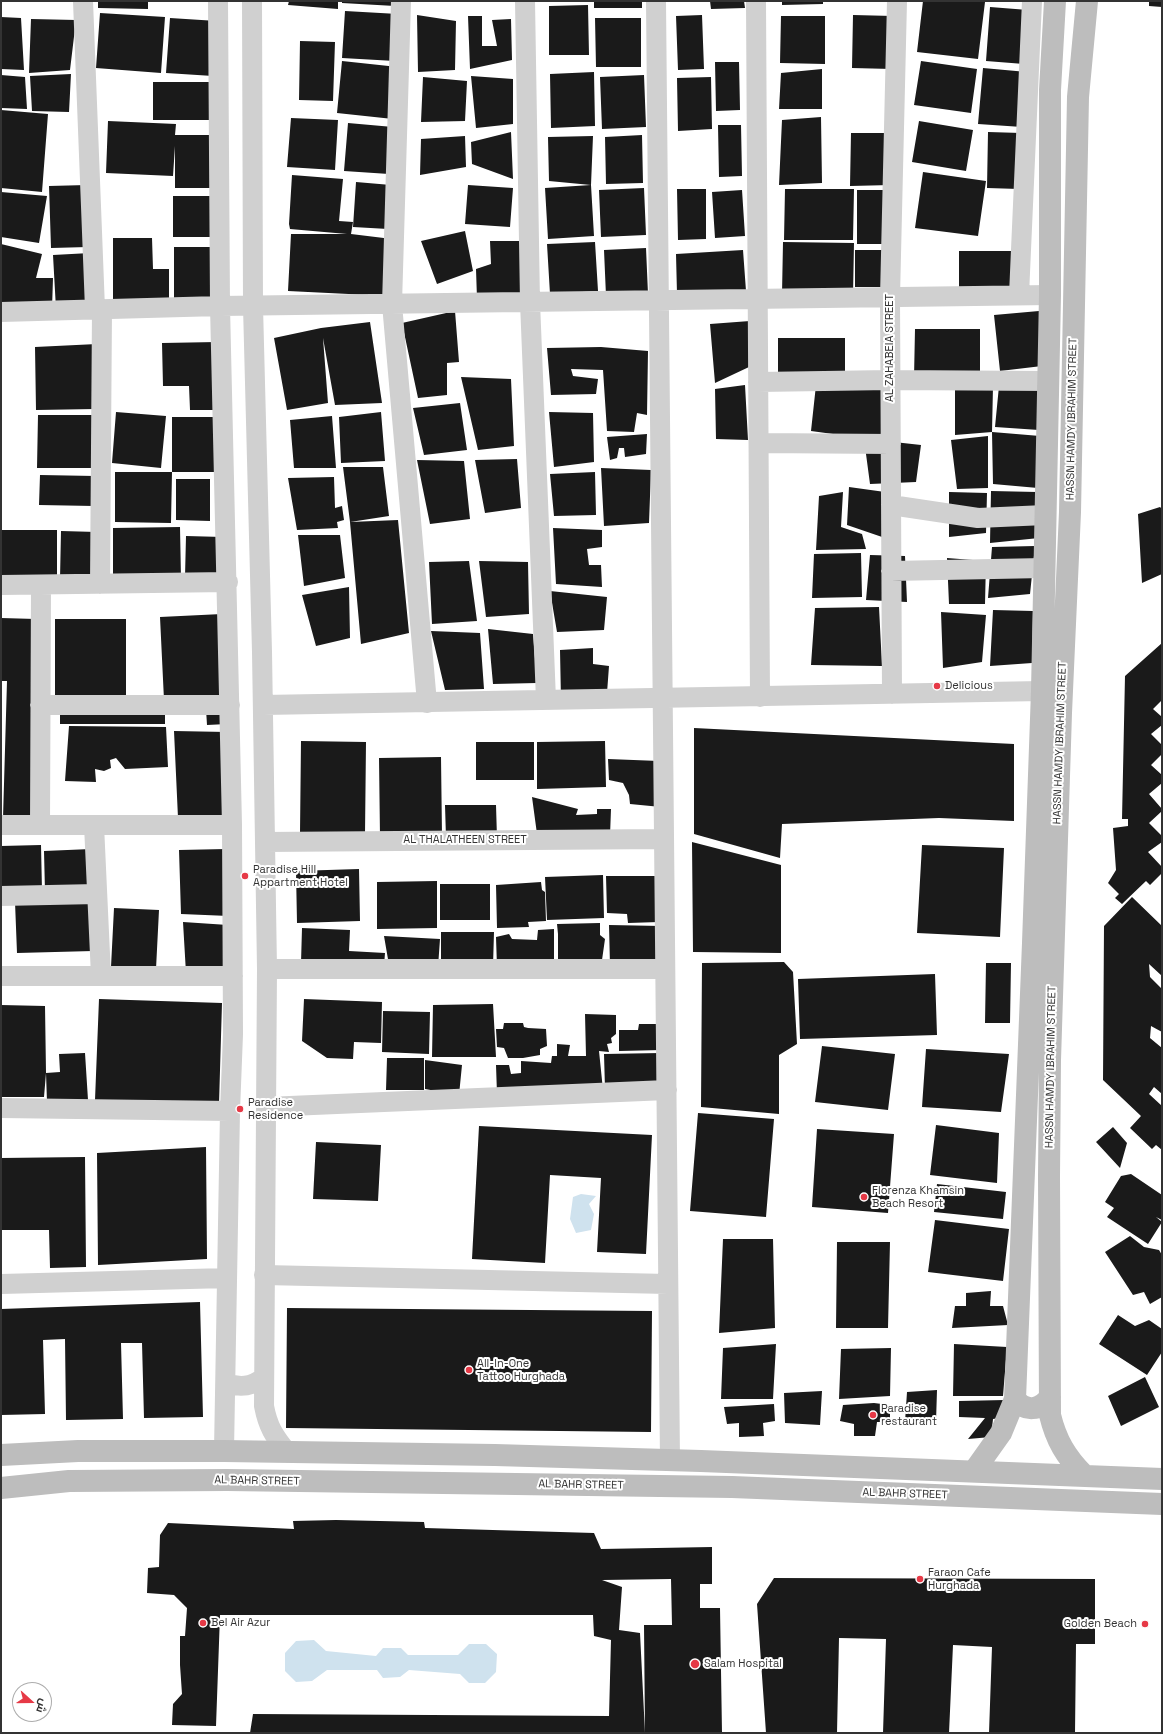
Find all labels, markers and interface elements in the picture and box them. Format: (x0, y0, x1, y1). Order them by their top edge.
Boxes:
street label: AL ZAHABEIA STREET (883, 294, 897, 402)
street label: HASSN HAMDY IBRAHIM STREET (1064, 338, 1080, 500)
street label: HASSN HAMDY IBRAHIM STREET (1051, 661, 1069, 825)
place label: Delicious (945, 679, 993, 693)
marker: Delicious (932, 681, 942, 691)
street label: AL THALATHEEN STREET (403, 833, 527, 847)
place label: Paradise Hill Appartment Hotel (253, 863, 348, 889)
marker: Paradise Hill Appartment Hotel (240, 871, 250, 881)
street label: HASSN HAMDY IBRAHIM STREET (1043, 986, 1059, 1148)
place label: Paradise Residence (248, 1096, 303, 1122)
marker: Paradise Residence (235, 1104, 245, 1114)
place label: Florenza Khamsin Beach Resort (872, 1184, 964, 1210)
marker: Florenza Khamsin Beach Resort (859, 1192, 869, 1202)
place label: All-In-One Tattoo Hurghada (477, 1357, 565, 1383)
marker: All-In-One Tattoo Hurghada (464, 1365, 474, 1375)
place label: Paradise restaurant (881, 1402, 937, 1428)
marker: Paradise restaurant (868, 1410, 878, 1420)
street label: AL BAHR STREET (214, 1474, 300, 1488)
street label: AL BAHR STREET (538, 1478, 624, 1492)
street label: AL BAHR STREET (862, 1486, 948, 1502)
place label: Faraon Cafe Hurghada (928, 1566, 991, 1592)
marker: Faraon Cafe Hurghada (915, 1574, 925, 1584)
place label: Bel Air Azur (211, 1616, 270, 1630)
place label: Golden Beach (1064, 1617, 1137, 1631)
marker: Bel Air Azur (198, 1618, 208, 1628)
marker: Golden Beach (1140, 1619, 1150, 1629)
place label: Salam Hospital (704, 1657, 782, 1671)
marker: Salam Hospital (689, 1658, 701, 1670)
north arrow (12, 1682, 52, 1722)
text: ش (33, 1697, 51, 1715)

